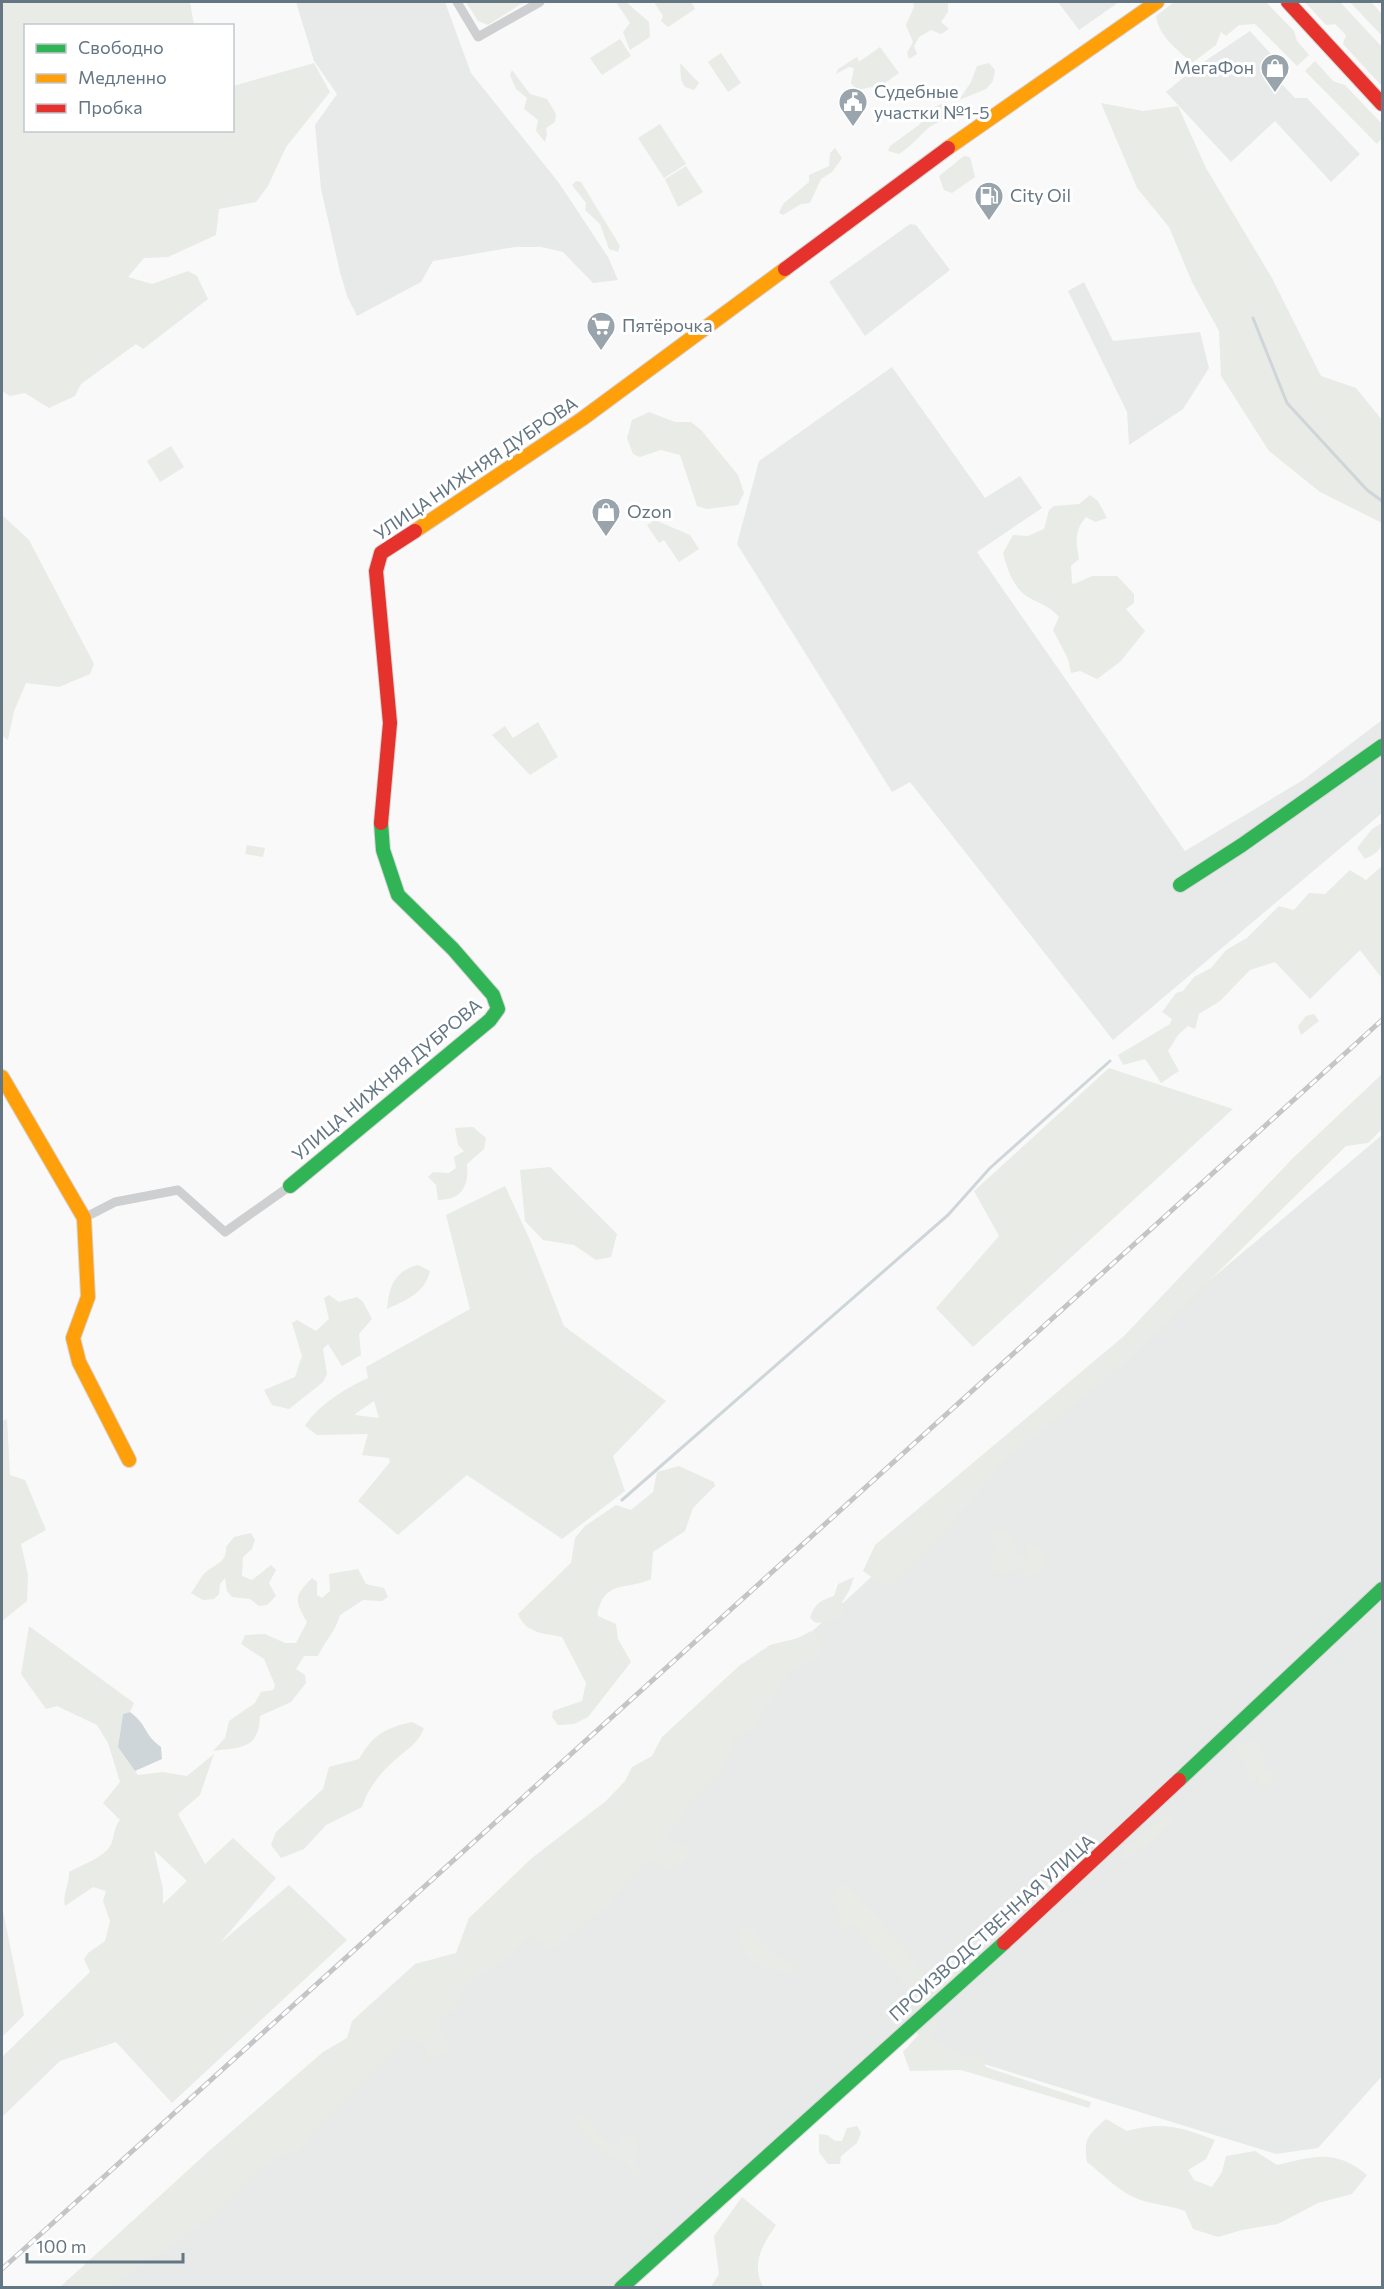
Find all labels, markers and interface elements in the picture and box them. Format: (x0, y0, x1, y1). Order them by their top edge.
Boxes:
legend (24, 24, 234, 132)
text: Свободно (78, 36, 164, 58)
shop icon: МегаФон (1259, 52, 1291, 94)
place label: МегаФон (1174, 56, 1254, 78)
text: Медленно (78, 66, 167, 88)
place label: Судебные участки №1-5 (874, 80, 990, 123)
public building icon: Судебные участки №1-5 (837, 86, 869, 128)
text: Пробка (78, 96, 143, 118)
fuel station icon: City Oil (973, 180, 1005, 222)
place label: City Oil (1010, 184, 1071, 206)
supermarket icon: Пятёрочка (585, 310, 617, 352)
place label: Пятёрочка (622, 314, 713, 336)
street label: УЛИЦА НИЖНЯЯ ДУБРОВА (369, 392, 581, 545)
shop icon: Ozon (590, 496, 622, 538)
place label: Ozon (627, 500, 672, 522)
street label: УЛИЦА НИЖНЯЯ ДУБРОВА (287, 993, 486, 1165)
street label: ПРОИЗВОДСТВЕННАЯ УЛИЦА (884, 1829, 1098, 2025)
scale bar (27, 2226, 183, 2264)
text: 100 m (36, 2235, 86, 2257)

